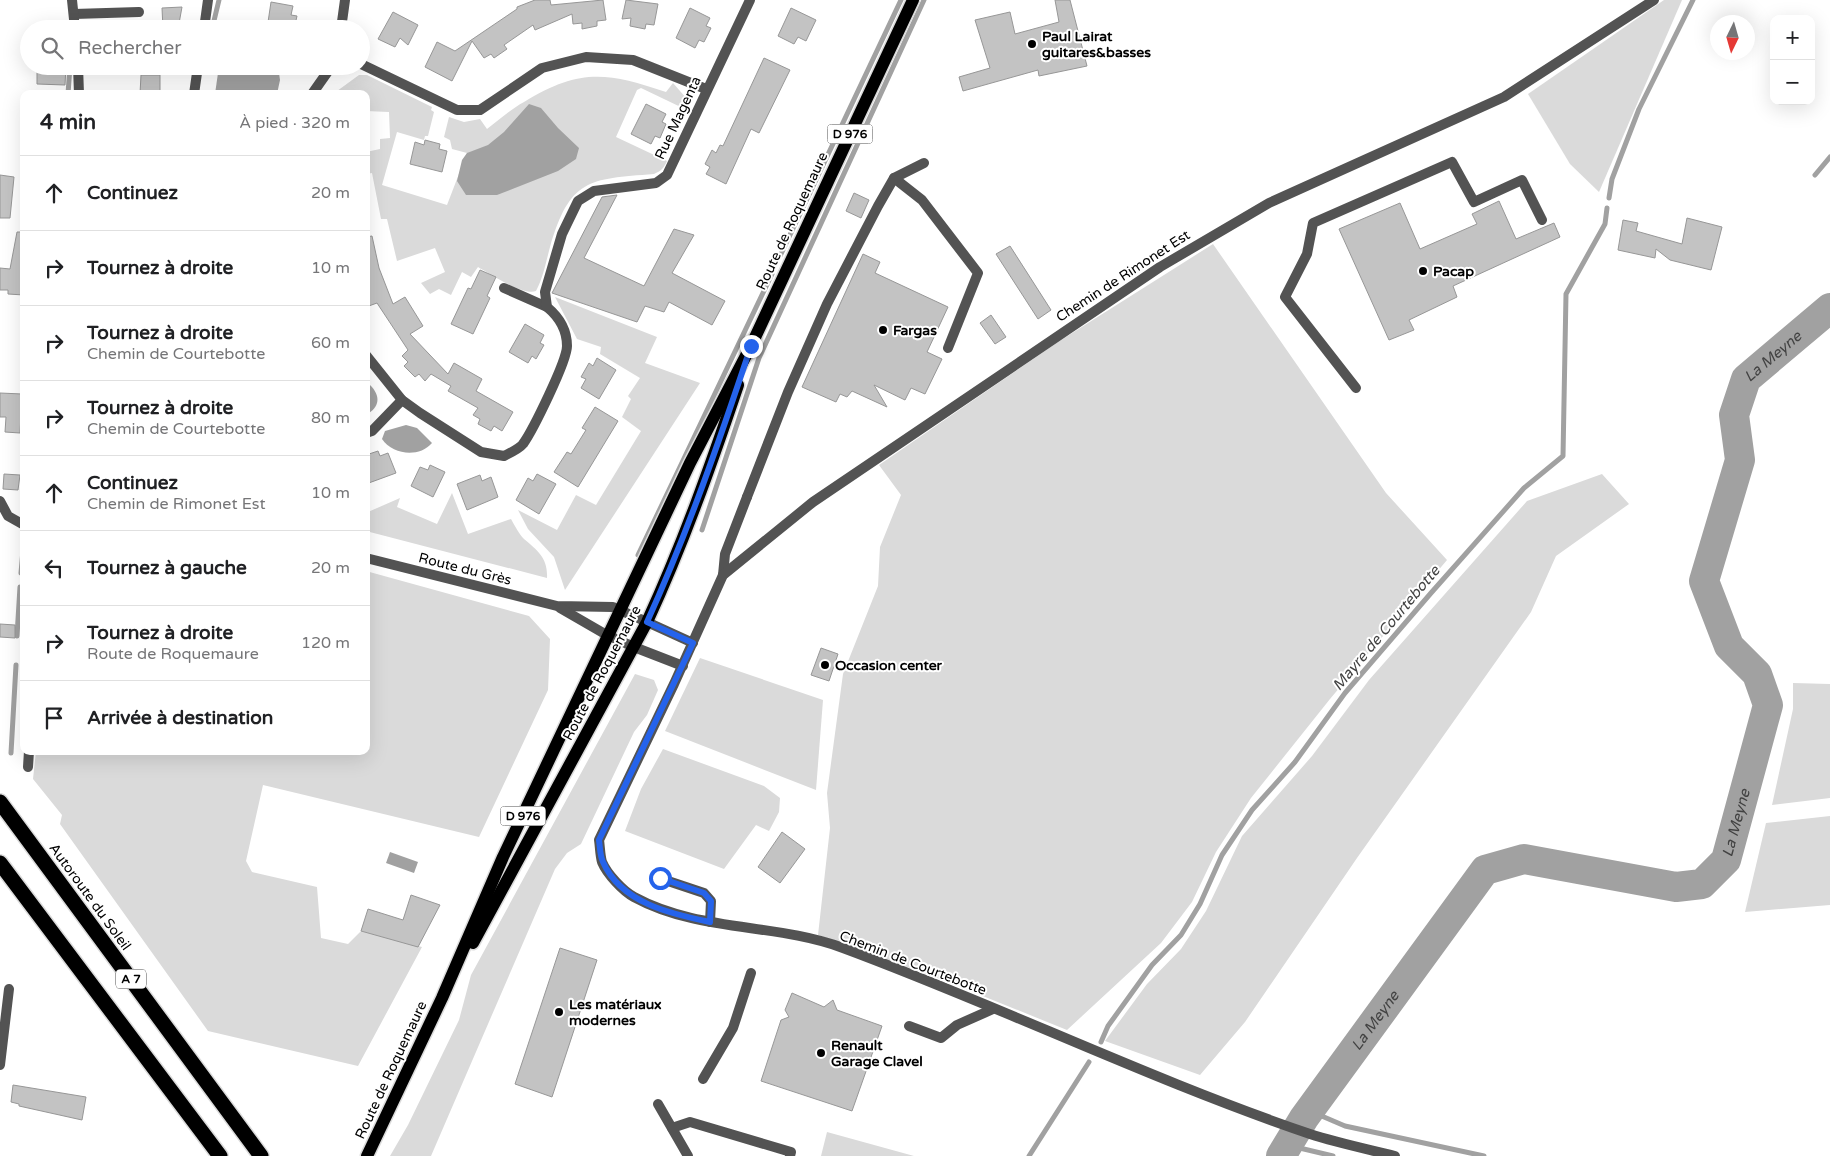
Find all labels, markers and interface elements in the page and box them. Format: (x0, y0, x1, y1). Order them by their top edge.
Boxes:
north arrow (1710, 15, 1755, 60)
map controls (1770, 15, 1815, 105)
button: + (1770, 15, 1815, 60)
search box (20, 20, 370, 75)
place label: Paul Lairat guitares&basses (1042, 28, 1151, 61)
icon: search (38, 34, 66, 62)
text: Rechercher (78, 37, 181, 59)
marker: Paul Lairat guitares&basses (1026, 38, 1038, 50)
button: − (1770, 60, 1815, 105)
street label: Rue Magenta (651, 74, 705, 162)
text: 4 min (40, 110, 96, 135)
text: À pied · 320 m (239, 113, 350, 133)
road number: D 976 (828, 125, 872, 144)
street label: Route de Roquemaure (753, 149, 831, 293)
icon: ahead (40, 179, 68, 207)
text: Continuez (87, 182, 178, 204)
text: 20 m (311, 183, 350, 203)
street label: Chemin de Rimonet Est (1053, 226, 1194, 326)
icon: right (40, 254, 68, 282)
text: Tournez à droite (87, 257, 233, 279)
text: 10 m (311, 258, 350, 278)
place label: Pacap (1433, 263, 1474, 280)
marker: Pacap (1417, 265, 1429, 277)
text: Tournez à droite (87, 322, 233, 344)
place label: Fargas (893, 322, 937, 339)
marker: Fargas (877, 324, 889, 336)
water label: La Meyne (1740, 326, 1806, 386)
icon: right (40, 329, 68, 357)
text: 60 m (311, 333, 350, 353)
route end (740, 335, 763, 358)
text: Chemin de Courtebotte (87, 344, 265, 364)
text: Tournez à droite (87, 397, 233, 419)
icon: right (40, 404, 68, 432)
text: 80 m (311, 408, 350, 428)
text: Chemin de Courtebotte (87, 419, 265, 439)
text: Continuez (87, 472, 178, 494)
icon: ahead (40, 479, 68, 507)
text: 10 m (311, 483, 350, 503)
text: Chemin de Rimonet Est (87, 494, 266, 514)
street label: Route du Grès (417, 549, 514, 589)
icon: left (40, 554, 68, 582)
text: Tournez à gauche (87, 557, 247, 579)
text: 20 m (311, 558, 350, 578)
water label: Mayre de Courtebotte (1329, 561, 1444, 694)
street label: Route de Roquemaure (559, 603, 645, 743)
text: Tournez à droite (87, 622, 233, 644)
icon: right (40, 629, 68, 657)
text: 120 m (301, 633, 350, 653)
text: Route de Roquemaure (87, 644, 259, 664)
place label: Occasion center (835, 657, 943, 674)
marker: Occasion center (819, 659, 831, 671)
icon: arrive (40, 704, 68, 732)
text: Arrivée à destination (87, 707, 273, 729)
water label: La Meyne (1718, 786, 1754, 859)
road number: D 976 (500, 806, 546, 826)
street label: Autoroute du Soleil (45, 840, 135, 954)
route start (649, 867, 672, 890)
street label: Chemin de Courtebotte (837, 927, 989, 999)
road number: A 7 (116, 970, 146, 989)
water label: La Meyne (1347, 986, 1404, 1054)
place label: Les matériaux modernes (569, 996, 662, 1029)
street label: Route de Roquemaure (352, 998, 430, 1142)
marker: Les matériaux modernes (553, 1006, 565, 1018)
place label: Renault Garage Clavel (831, 1037, 923, 1070)
marker: Renault Garage Clavel (815, 1047, 827, 1059)

